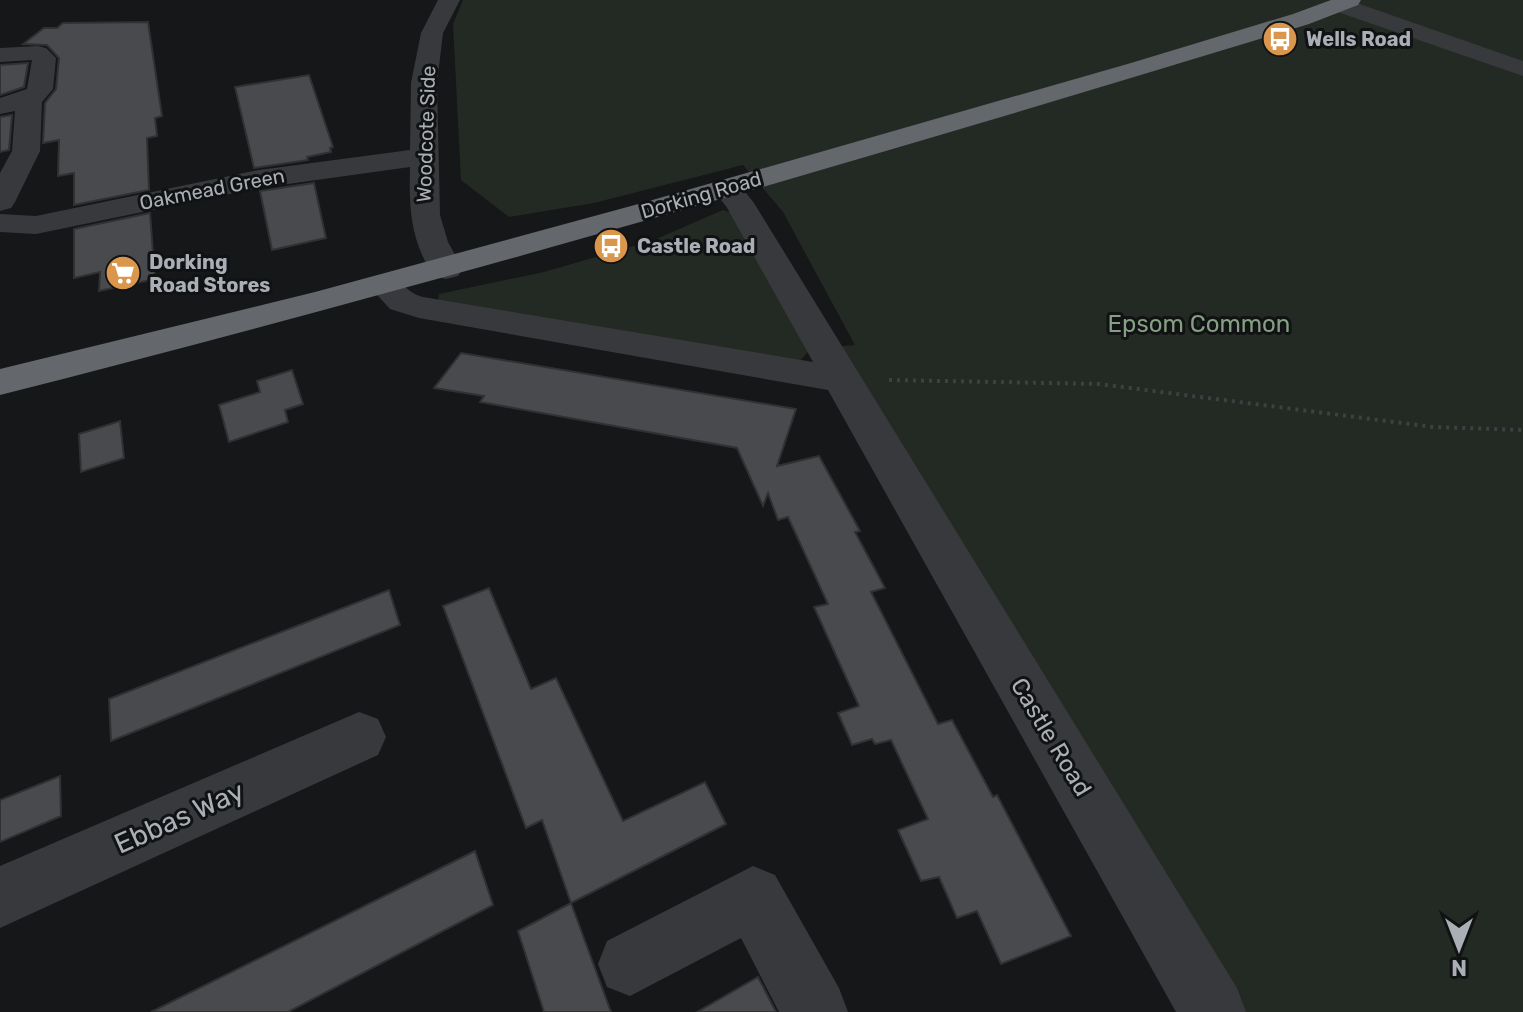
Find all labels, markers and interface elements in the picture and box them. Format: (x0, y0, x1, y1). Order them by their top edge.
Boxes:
bus stop icon: Wells Road (1261, 20, 1299, 58)
place label: Wells Road (1306, 27, 1411, 51)
street label: Woodcote Side (412, 65, 440, 203)
street label: Oakmead Green (137, 163, 287, 215)
street label: Dorking Road (638, 166, 764, 224)
bus stop icon: Castle Road (592, 227, 630, 265)
place label: Castle Road (637, 234, 755, 258)
place label: Dorking Road Stores (149, 250, 270, 297)
supermarket icon: Dorking Road Stores (104, 254, 142, 292)
park label: Epsom Common (1108, 310, 1290, 338)
street label: Castle Road (1005, 673, 1097, 801)
street label: Ebbas Way (109, 774, 249, 861)
north arrow (1419, 908, 1499, 988)
text: N (1451, 954, 1467, 981)

